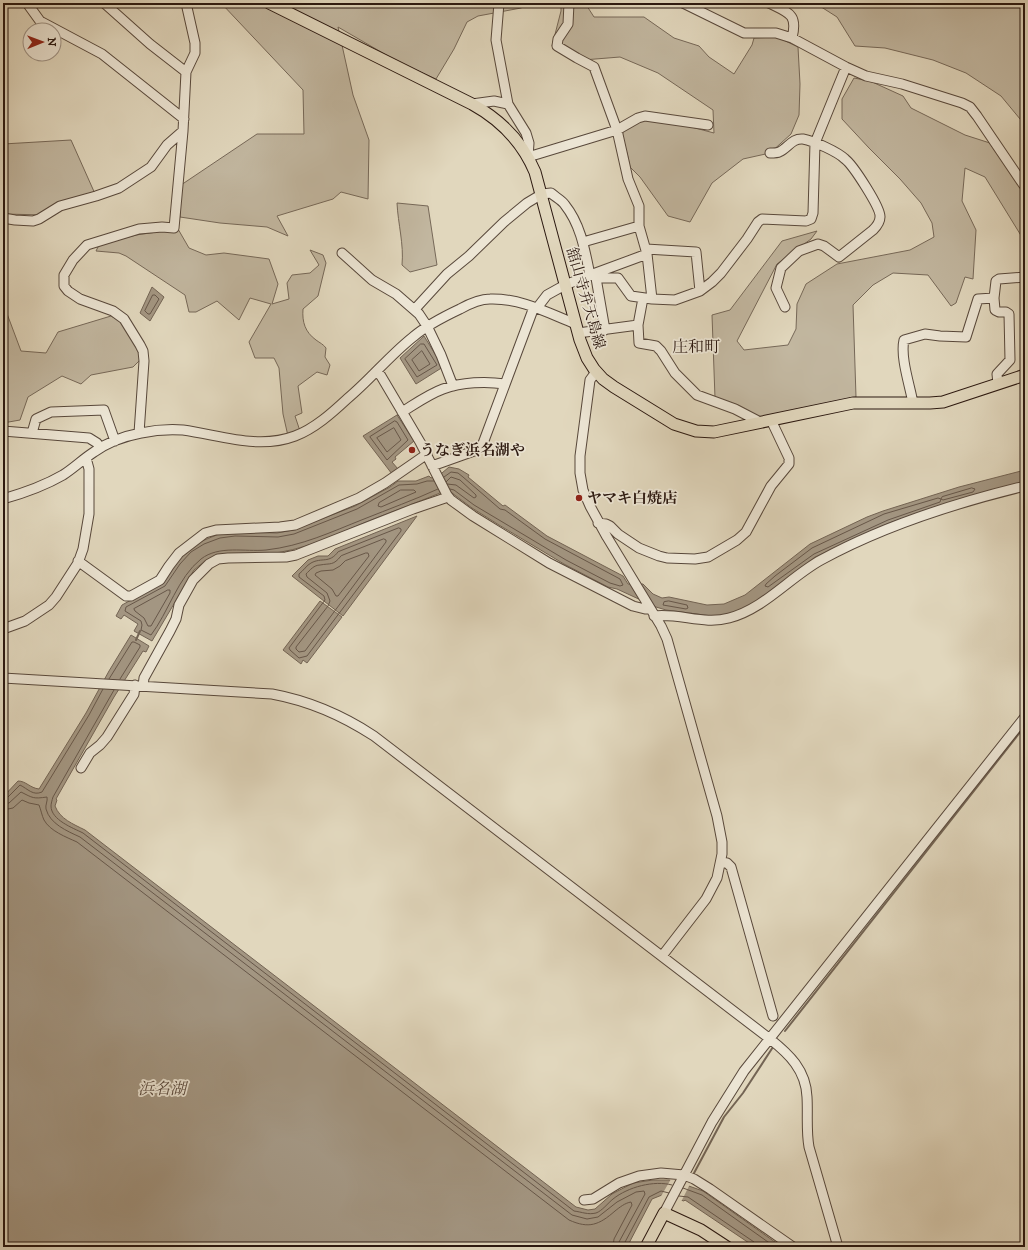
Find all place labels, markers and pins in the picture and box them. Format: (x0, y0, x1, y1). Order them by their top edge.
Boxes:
place label: うなぎ浜名湖や (420, 441, 525, 460)
marker: うなぎ浜名湖や (407, 445, 417, 455)
place label: ヤマキ白焼店 (587, 489, 677, 508)
marker: ヤマキ白焼店 (574, 493, 584, 503)

